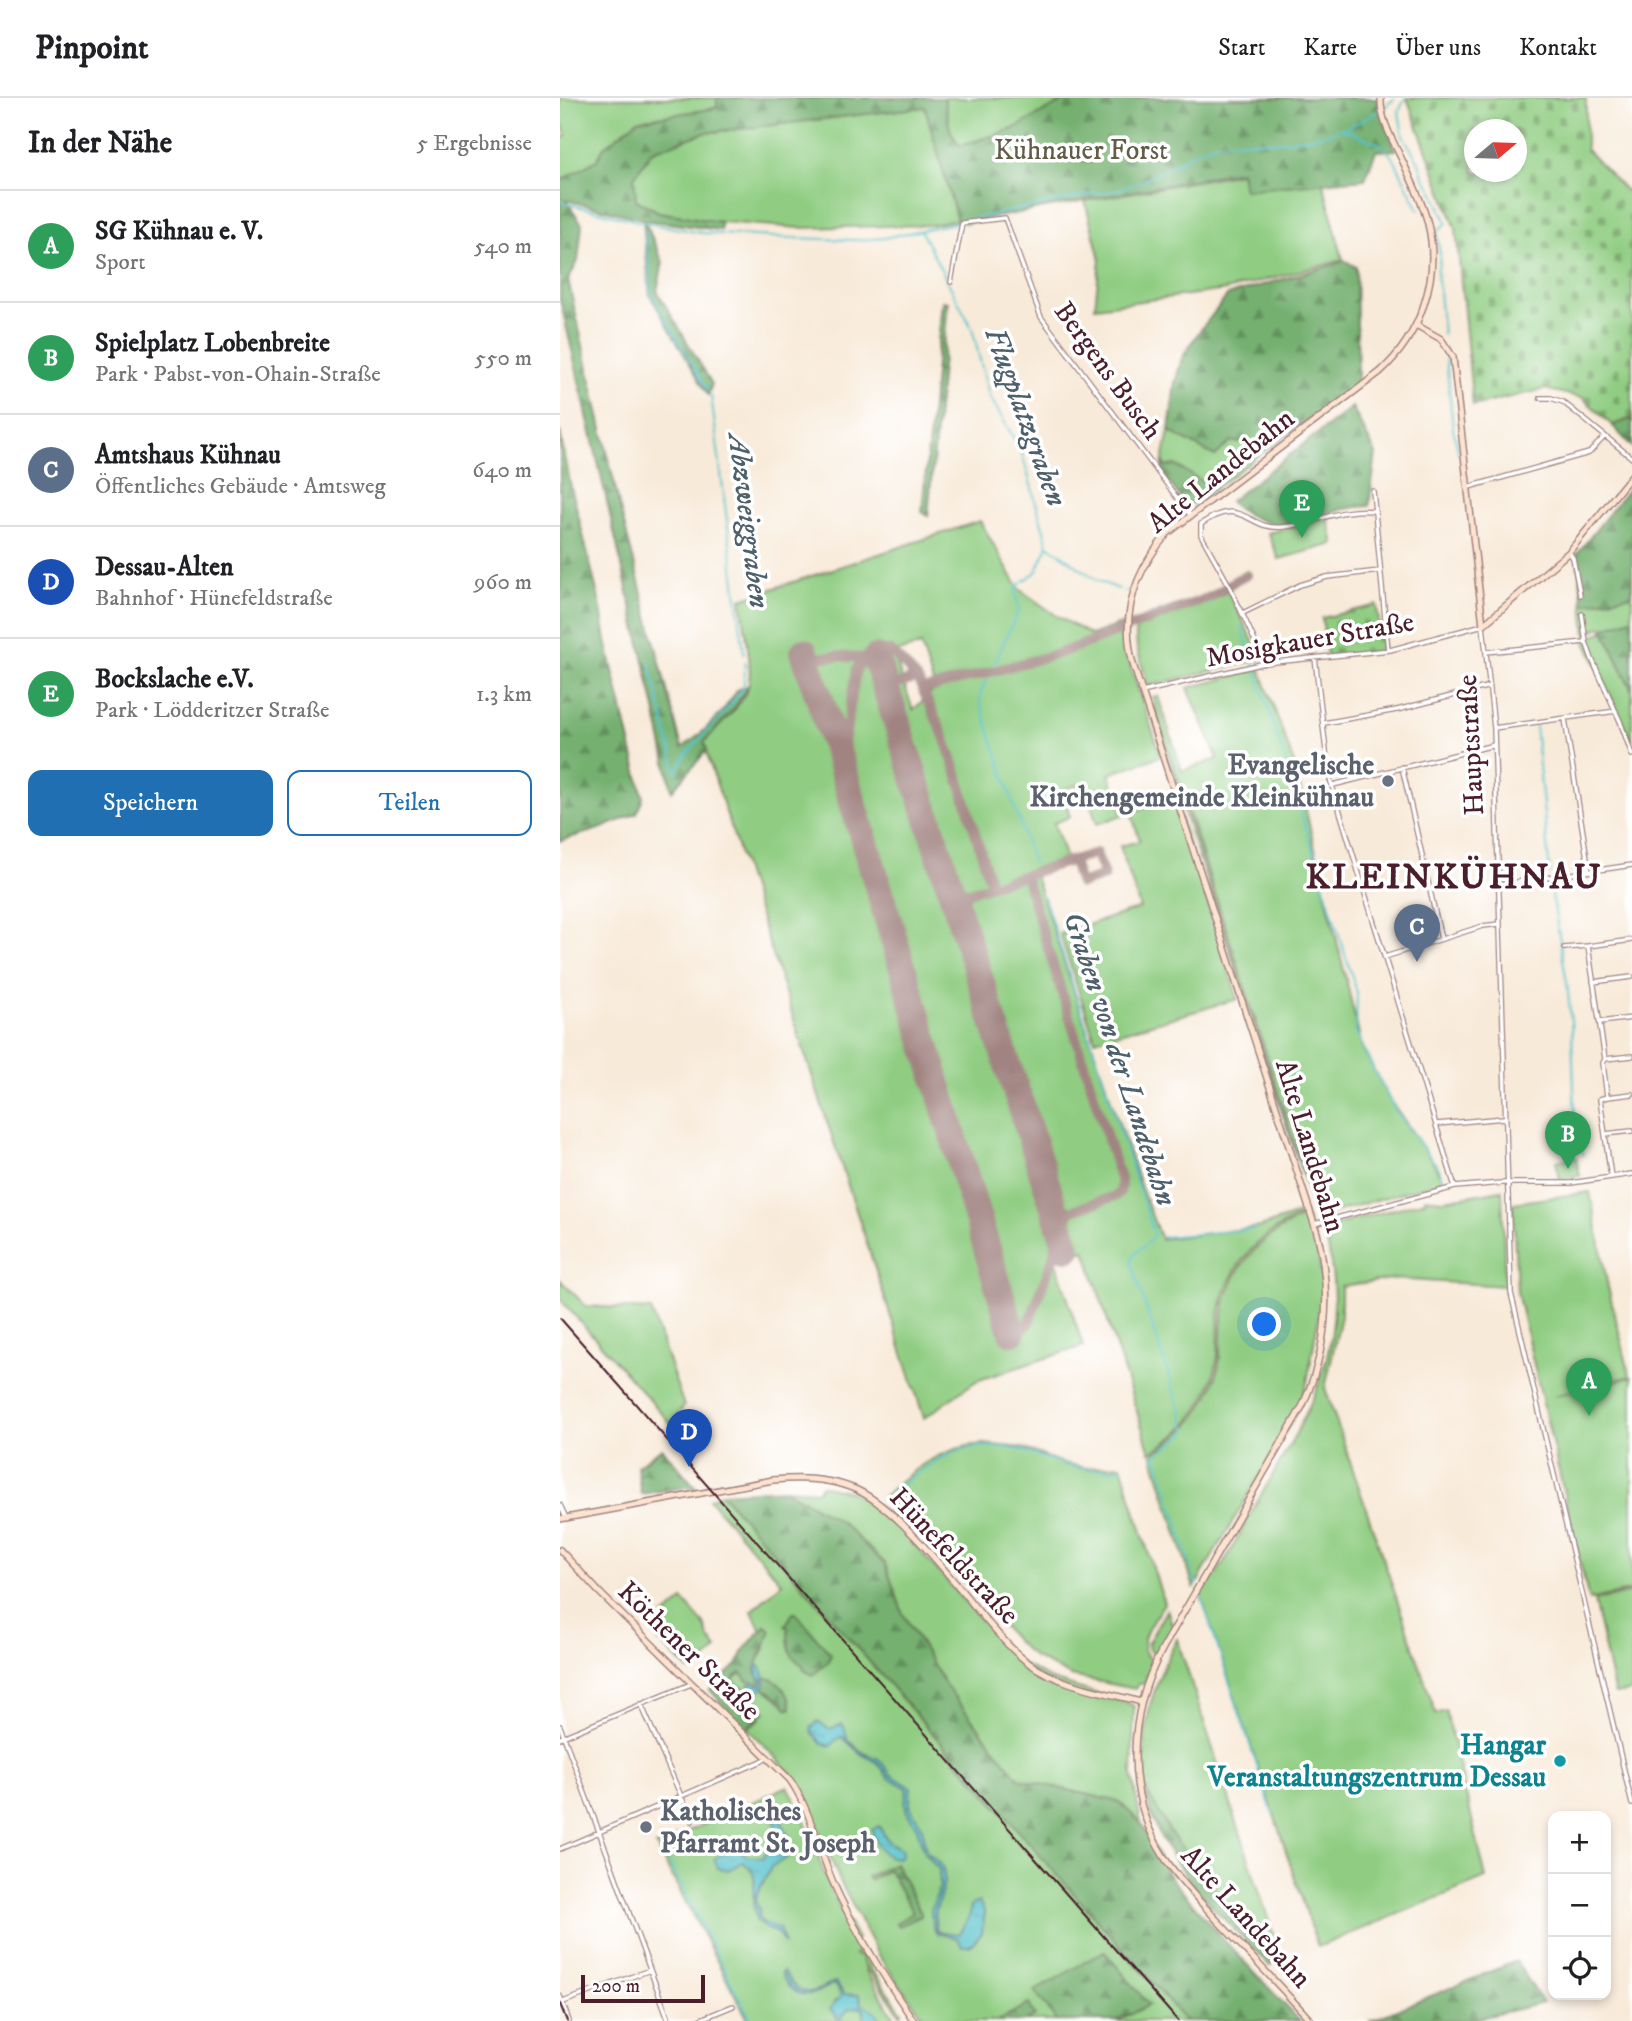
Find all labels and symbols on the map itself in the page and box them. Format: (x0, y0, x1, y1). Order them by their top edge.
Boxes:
north arrow (1464, 119, 1527, 182)
park label: Kühnauer Forst (994, 133, 1168, 168)
street label: Bergens Busch (1046, 295, 1170, 447)
water label: Flugplatzgraben (975, 322, 1075, 512)
street label: Alte Landebahn (1140, 401, 1302, 541)
water label: Abzweiggraben (719, 429, 777, 610)
pin: E (1279, 480, 1325, 538)
street label: Mosigkauer Straße (1203, 604, 1417, 676)
street label: Hauptstraße (1450, 674, 1492, 816)
place label: Evangelische Kirchengemeinde Kleinkühnau (1029, 748, 1374, 815)
marker: Evangelische Kirchengemeinde Kleinkühnau (1380, 773, 1396, 789)
district label: KLEINKÜHNAU (1306, 855, 1603, 900)
pin: C (1394, 904, 1440, 962)
water label: Graben von der Landebahn (1054, 907, 1184, 1211)
street label: Alte Landebahn (1267, 1055, 1353, 1237)
pin: B (1545, 1111, 1591, 1169)
your location (1247, 1307, 1281, 1341)
pin: A (1566, 1358, 1612, 1416)
pin: D (666, 1409, 712, 1467)
street label: Hünefeldstraße (882, 1480, 1026, 1632)
street label: Köthener Straße (610, 1574, 768, 1728)
place label: Hangar Veranstaltungszentrum Dessau (1207, 1728, 1547, 1795)
marker: Hangar Veranstaltungszentrum Dessau (1552, 1753, 1568, 1769)
place label: Katholisches Pfarramt St. Joseph (660, 1794, 876, 1861)
marker: Katholisches Pfarramt St. Joseph (638, 1819, 654, 1835)
street label: Alte Landebahn (1173, 1839, 1319, 1996)
scale bar (581, 1972, 705, 2004)

